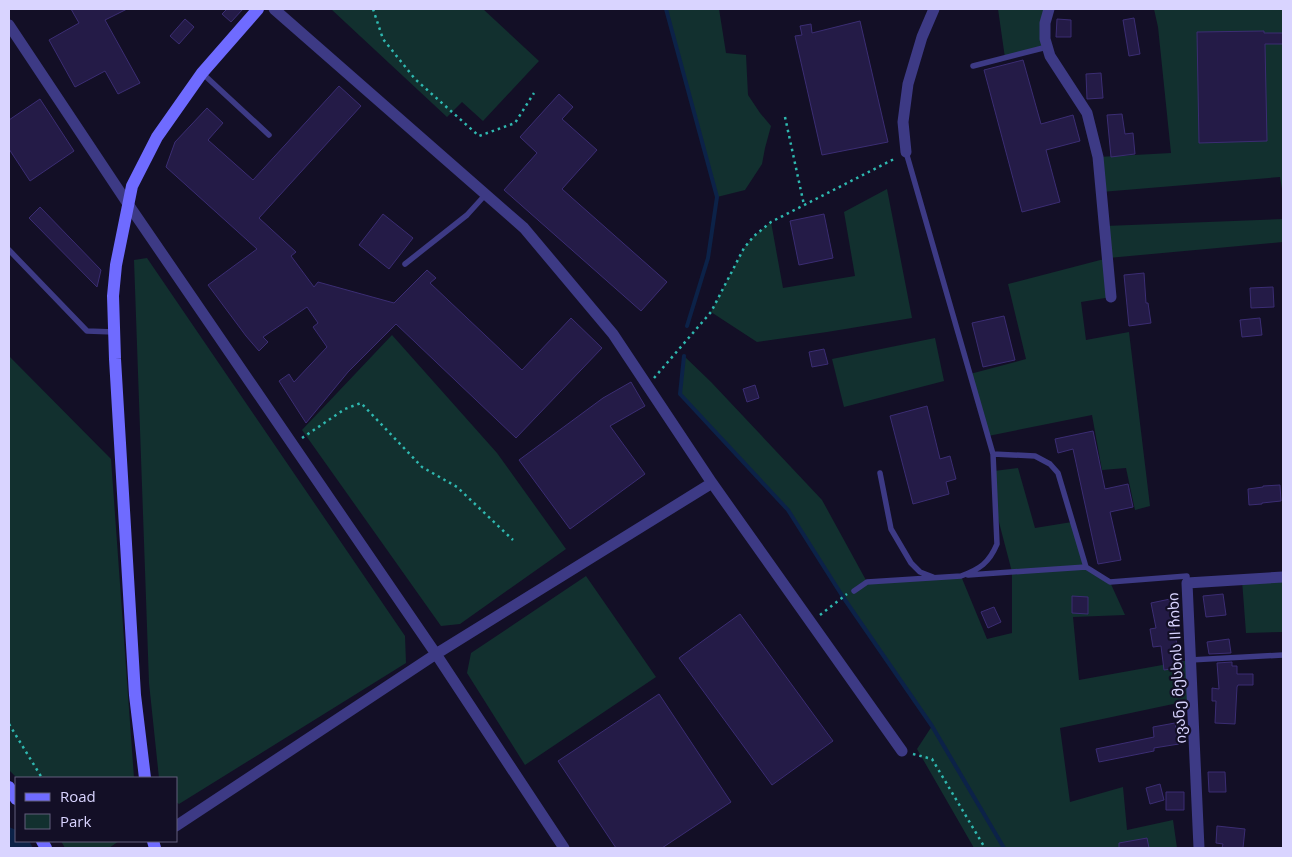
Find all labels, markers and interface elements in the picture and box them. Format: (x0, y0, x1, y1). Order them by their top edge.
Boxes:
street label: ივანე მესხის II ჩიხი (1162, 592, 1190, 744)
legend (15, 777, 178, 842)
text: Road (60, 786, 96, 806)
text: Park (60, 811, 91, 831)

